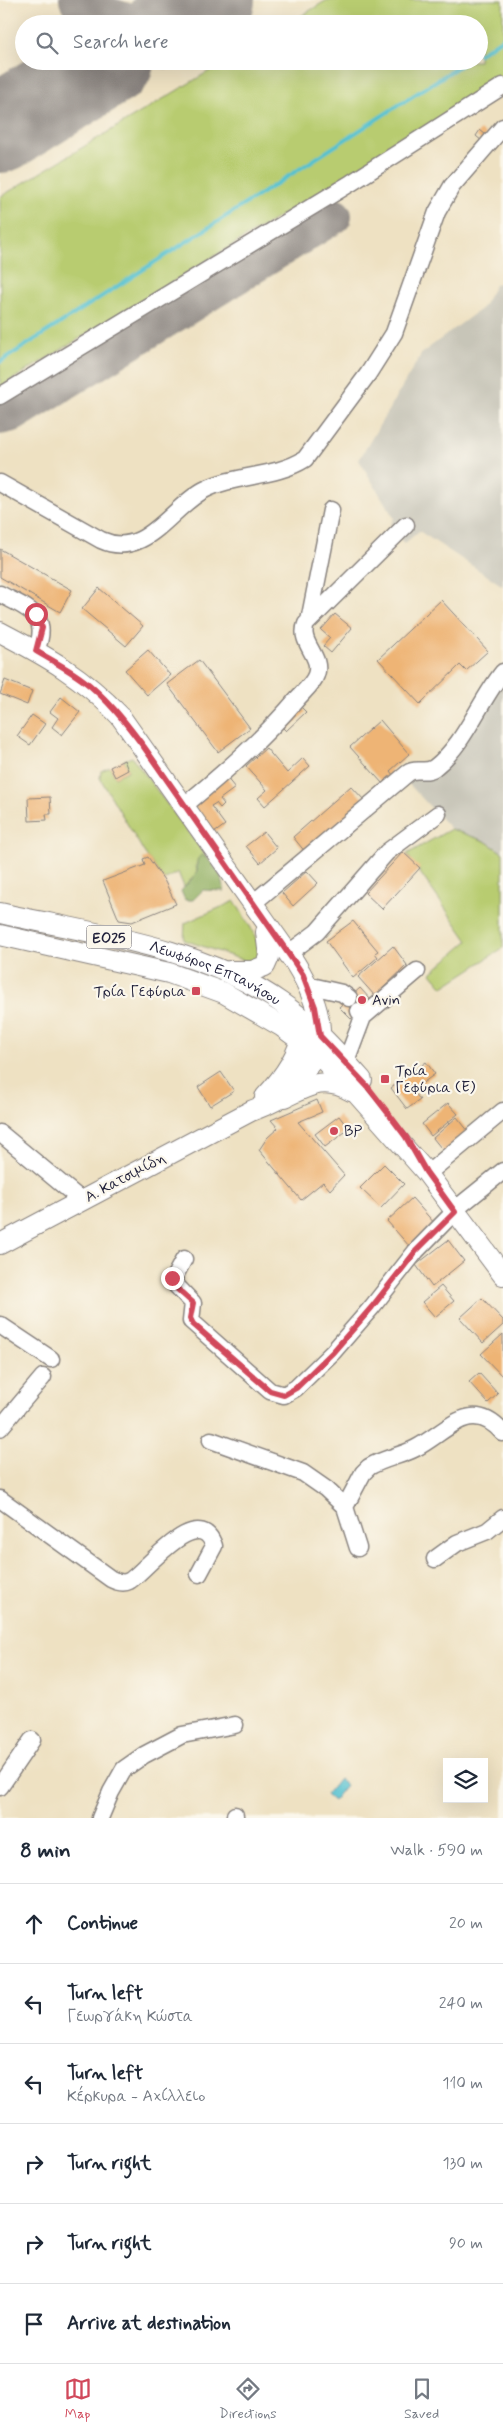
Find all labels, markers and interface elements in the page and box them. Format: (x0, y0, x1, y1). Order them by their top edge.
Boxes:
search box (15, 15, 488, 70)
icon: search (33, 29, 61, 57)
text: Search here (73, 30, 169, 55)
route start (25, 603, 48, 626)
road number: ΕΟ25 (86, 926, 132, 949)
street label: Λεωφόρος Επτανήσου (147, 937, 284, 1011)
place label: Τρία Γεφύρια (94, 982, 186, 1002)
marker: Τρία Γεφύρια (190, 985, 202, 997)
place label: Avin (372, 991, 400, 1011)
marker: Avin (356, 994, 368, 1006)
place label: Τρία Γεφύρια (E) (395, 1061, 476, 1098)
marker: Τρία Γεφύρια (E) (379, 1073, 391, 1085)
place label: BP (344, 1122, 362, 1142)
marker: BP (328, 1125, 340, 1137)
street label: Α. Κατσιμίδη (82, 1148, 169, 1208)
route end (161, 1267, 184, 1290)
map controls (443, 1758, 488, 1803)
button: layers (443, 1758, 488, 1803)
text: 8 min (20, 1837, 71, 1865)
text: Walk · 590 m (390, 1840, 483, 1861)
icon: ahead (20, 1910, 48, 1938)
text: Continue (67, 1911, 138, 1936)
text: 20 m (449, 1913, 483, 1934)
text: Turn left (67, 1981, 143, 2006)
icon: left (20, 1990, 48, 2018)
text: 240 m (439, 1993, 483, 2014)
text: Γεωργάκη Κώστα (67, 2006, 193, 2027)
text: Turn left (67, 2061, 143, 2086)
icon: left (20, 2070, 48, 2098)
text: 110 m (442, 2073, 483, 2094)
text: Κέρκυρα - Αχίλλειο (67, 2086, 205, 2107)
icon: right (20, 2150, 48, 2178)
text: Turn right (67, 2151, 151, 2176)
text: 130 m (442, 2153, 483, 2174)
icon: right (20, 2230, 48, 2258)
text: Turn right (67, 2231, 151, 2256)
text: 90 m (449, 2233, 483, 2254)
icon: arrive (20, 2310, 48, 2338)
text: Arrive at destination (67, 2311, 231, 2336)
tab: Map (64, 2375, 92, 2423)
tab: Directions (219, 2375, 277, 2423)
tab: Saved (404, 2375, 439, 2423)

